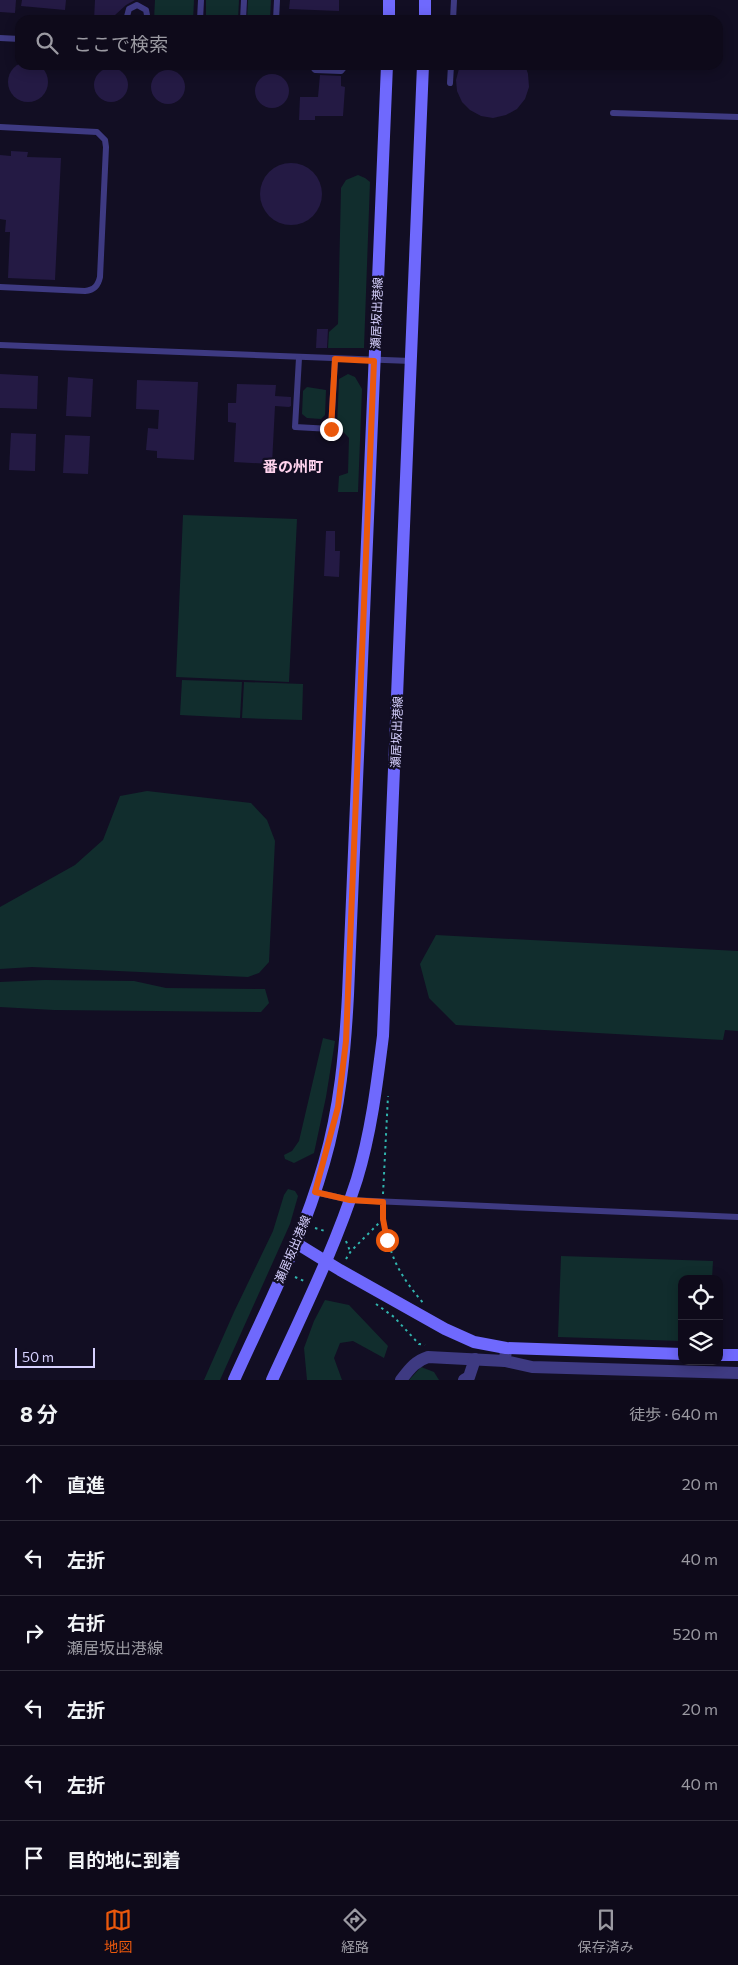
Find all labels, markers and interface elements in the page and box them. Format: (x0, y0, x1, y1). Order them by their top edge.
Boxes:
search box (15, 15, 723, 70)
icon: search (33, 29, 61, 57)
text: ここで検索 (73, 32, 168, 55)
street label: 瀬居坂出港線 (368, 277, 384, 349)
route end (320, 418, 343, 441)
district label: 番の州町 (263, 457, 323, 475)
street label: 瀬居坂出港線 (388, 696, 404, 768)
street label: 瀬居坂出港線 (271, 1213, 313, 1285)
route start (376, 1229, 399, 1252)
map controls (678, 1275, 723, 1365)
button: locate (678, 1275, 723, 1320)
button: layers (678, 1320, 723, 1365)
scale bar (15, 1345, 95, 1368)
text: 50 m (22, 1348, 54, 1365)
text: 8 分 (20, 1401, 58, 1426)
text: 徒歩 · 640 m (629, 1404, 718, 1423)
icon: ahead (20, 1469, 48, 1497)
text: 直進 (67, 1473, 105, 1496)
text: 20 m (682, 1474, 718, 1493)
icon: left (20, 1544, 48, 1572)
text: 左折 (67, 1548, 105, 1571)
text: 40 m (681, 1549, 718, 1568)
text: 右折 (67, 1611, 105, 1634)
icon: right (20, 1619, 48, 1647)
text: 520 m (673, 1624, 718, 1643)
text: 瀬居坂出港線 (67, 1638, 163, 1657)
icon: left (20, 1694, 48, 1722)
text: 左折 (67, 1698, 105, 1721)
text: 20 m (682, 1699, 718, 1718)
icon: left (20, 1769, 48, 1797)
text: 左折 (67, 1773, 105, 1796)
text: 40 m (681, 1774, 718, 1793)
icon: arrive (20, 1844, 48, 1872)
text: 目的地に到着 (67, 1848, 181, 1871)
tab: 地図 (104, 1906, 132, 1956)
tab: 経路 (341, 1906, 369, 1956)
tab: 保存済み (578, 1906, 634, 1956)

